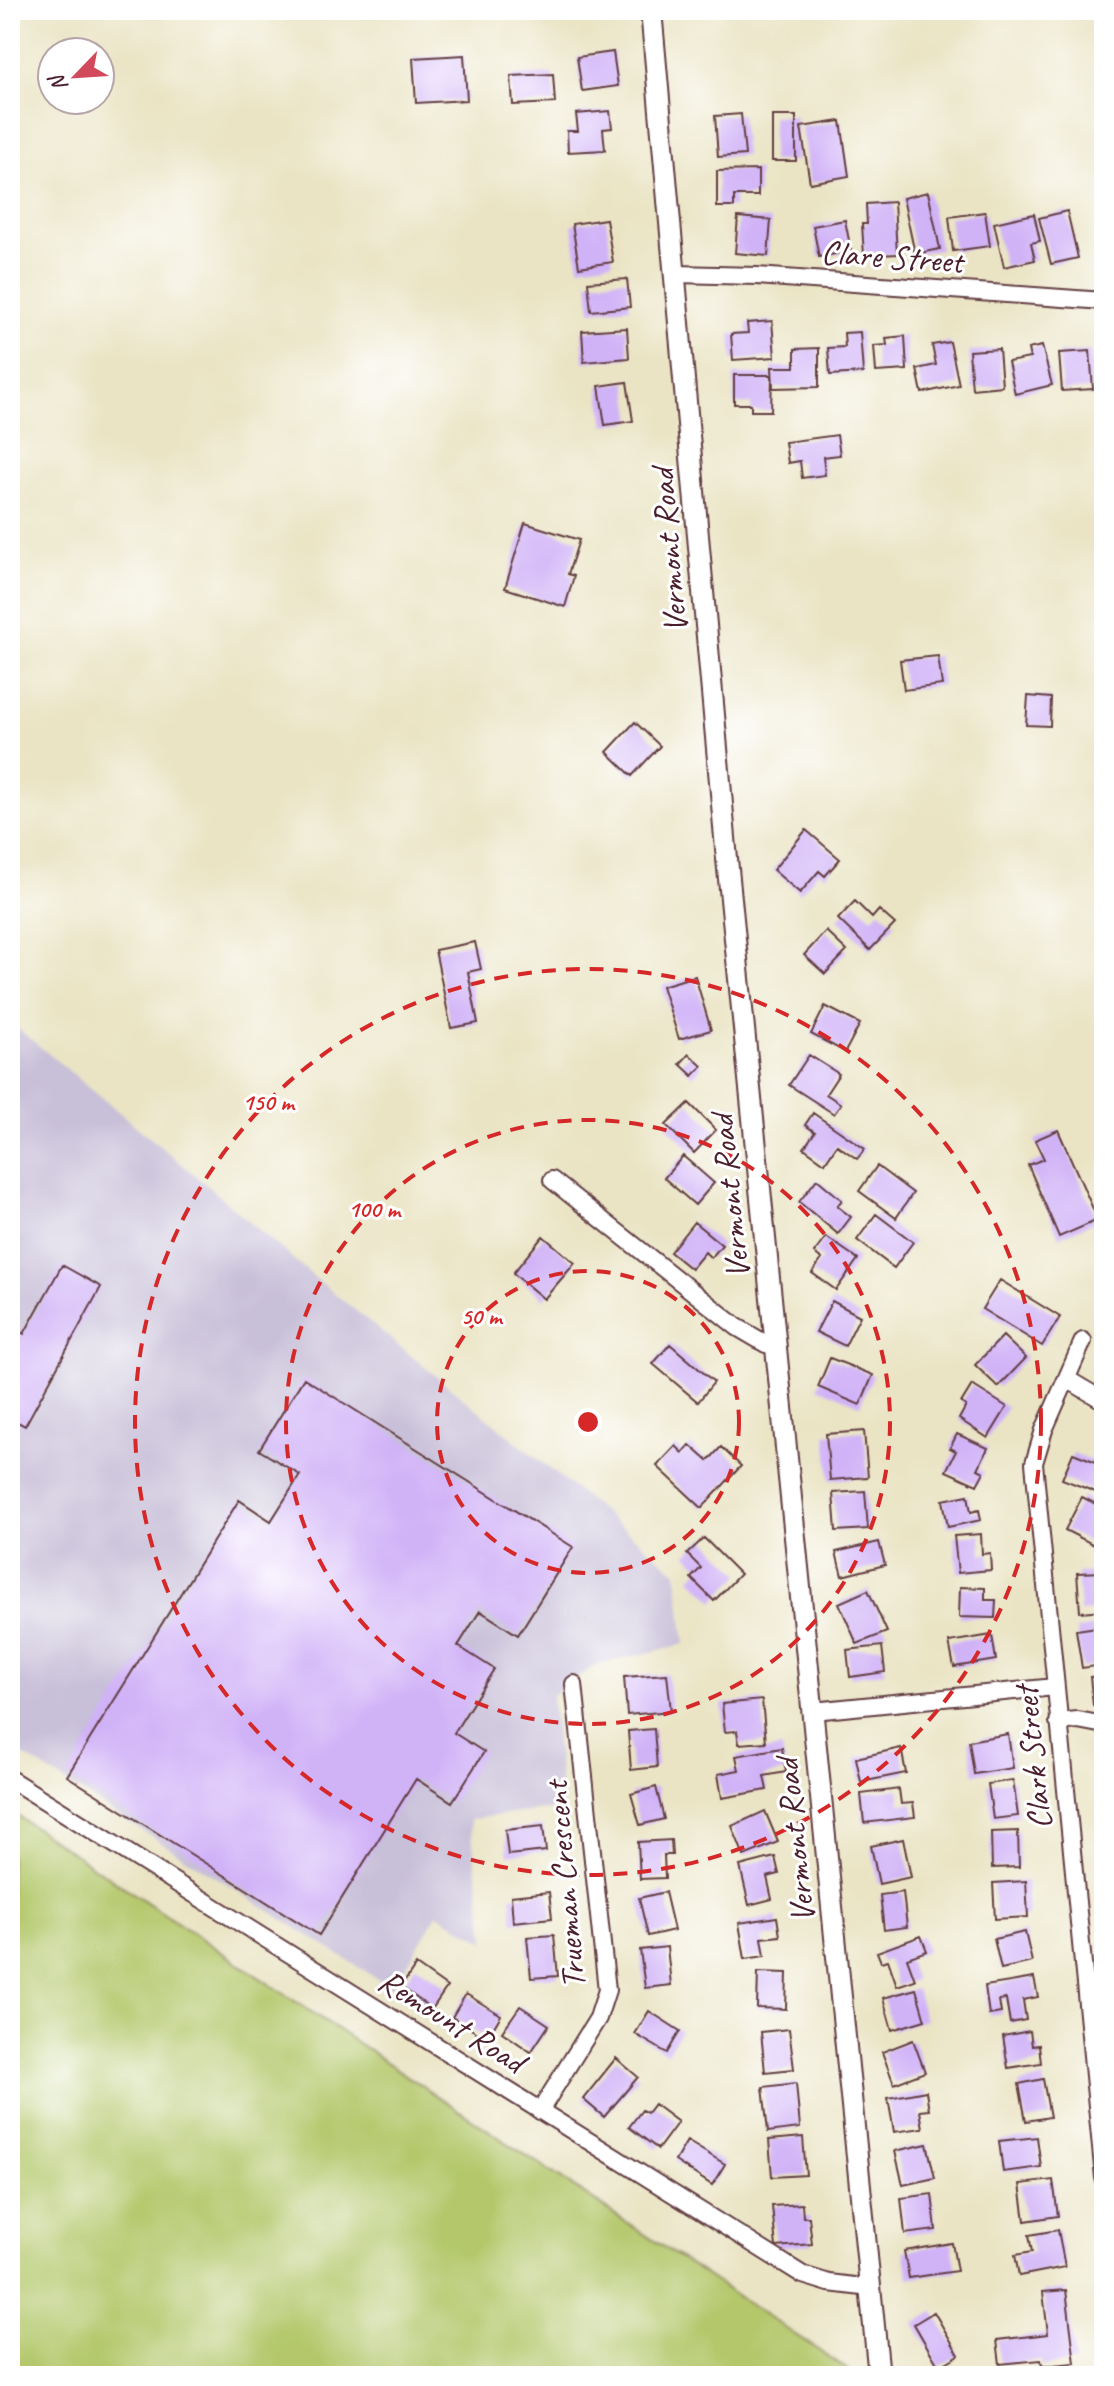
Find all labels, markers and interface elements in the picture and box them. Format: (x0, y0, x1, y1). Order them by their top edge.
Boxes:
north arrow (36, 36, 116, 116)
text: N (42, 69, 74, 96)
street label: Clare Street (820, 230, 968, 283)
street label: Vermont Road (639, 461, 697, 635)
text: 150 m (242, 1087, 296, 1117)
street label: Vermont Road (699, 1107, 759, 1281)
text: 100 m (348, 1194, 402, 1224)
text: 50 m (461, 1301, 504, 1331)
centre of rings (574, 1408, 602, 1436)
street label: Clark Street (1003, 1680, 1061, 1831)
street label: Vermont Road (764, 1751, 824, 1925)
street label: Trueman Crescent (534, 1776, 595, 1991)
street label: Remount Road (371, 1959, 537, 2085)

